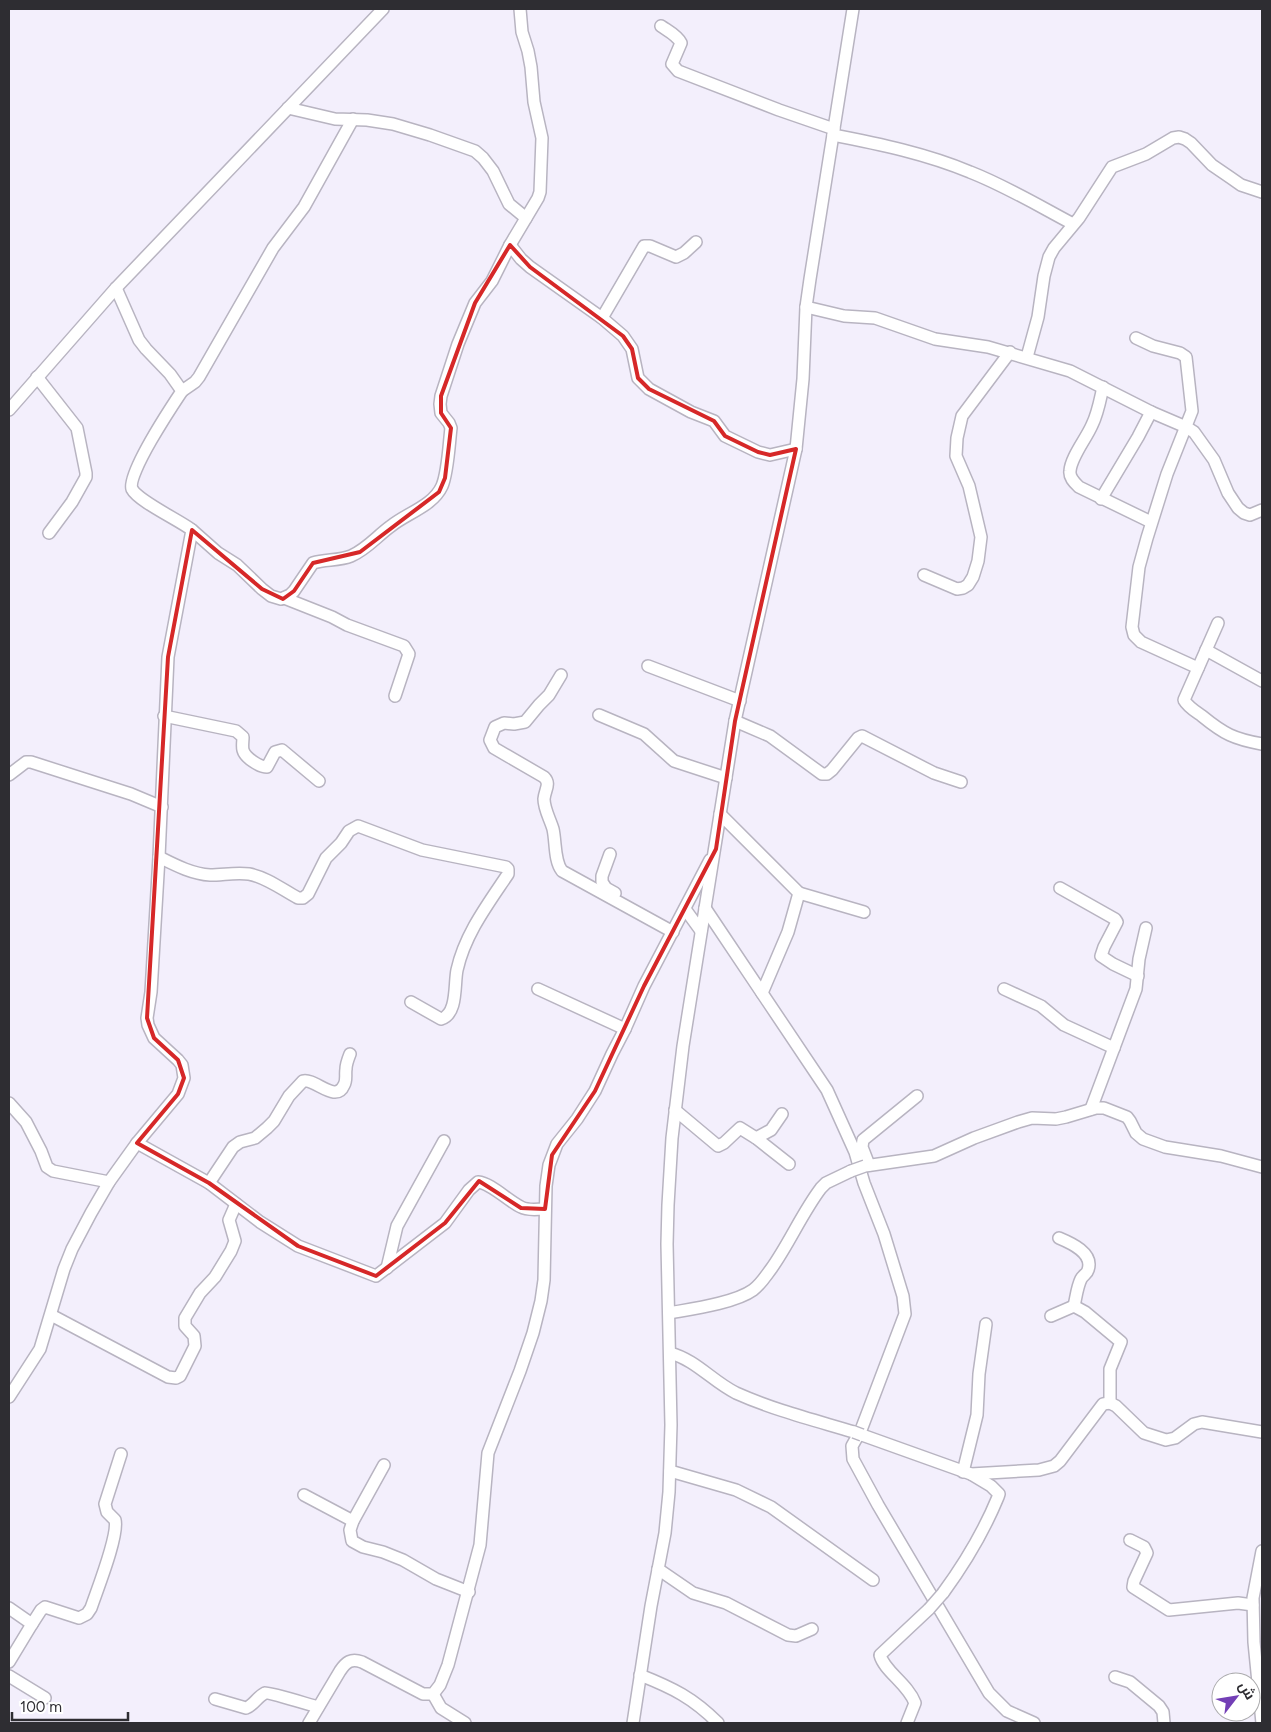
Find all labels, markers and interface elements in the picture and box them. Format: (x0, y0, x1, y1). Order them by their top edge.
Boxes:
north arrow (1211, 1672, 1261, 1722)
text: ش (1235, 1678, 1259, 1703)
scale bar (12, 1690, 129, 1722)
text: 100 m (20, 1698, 62, 1716)

